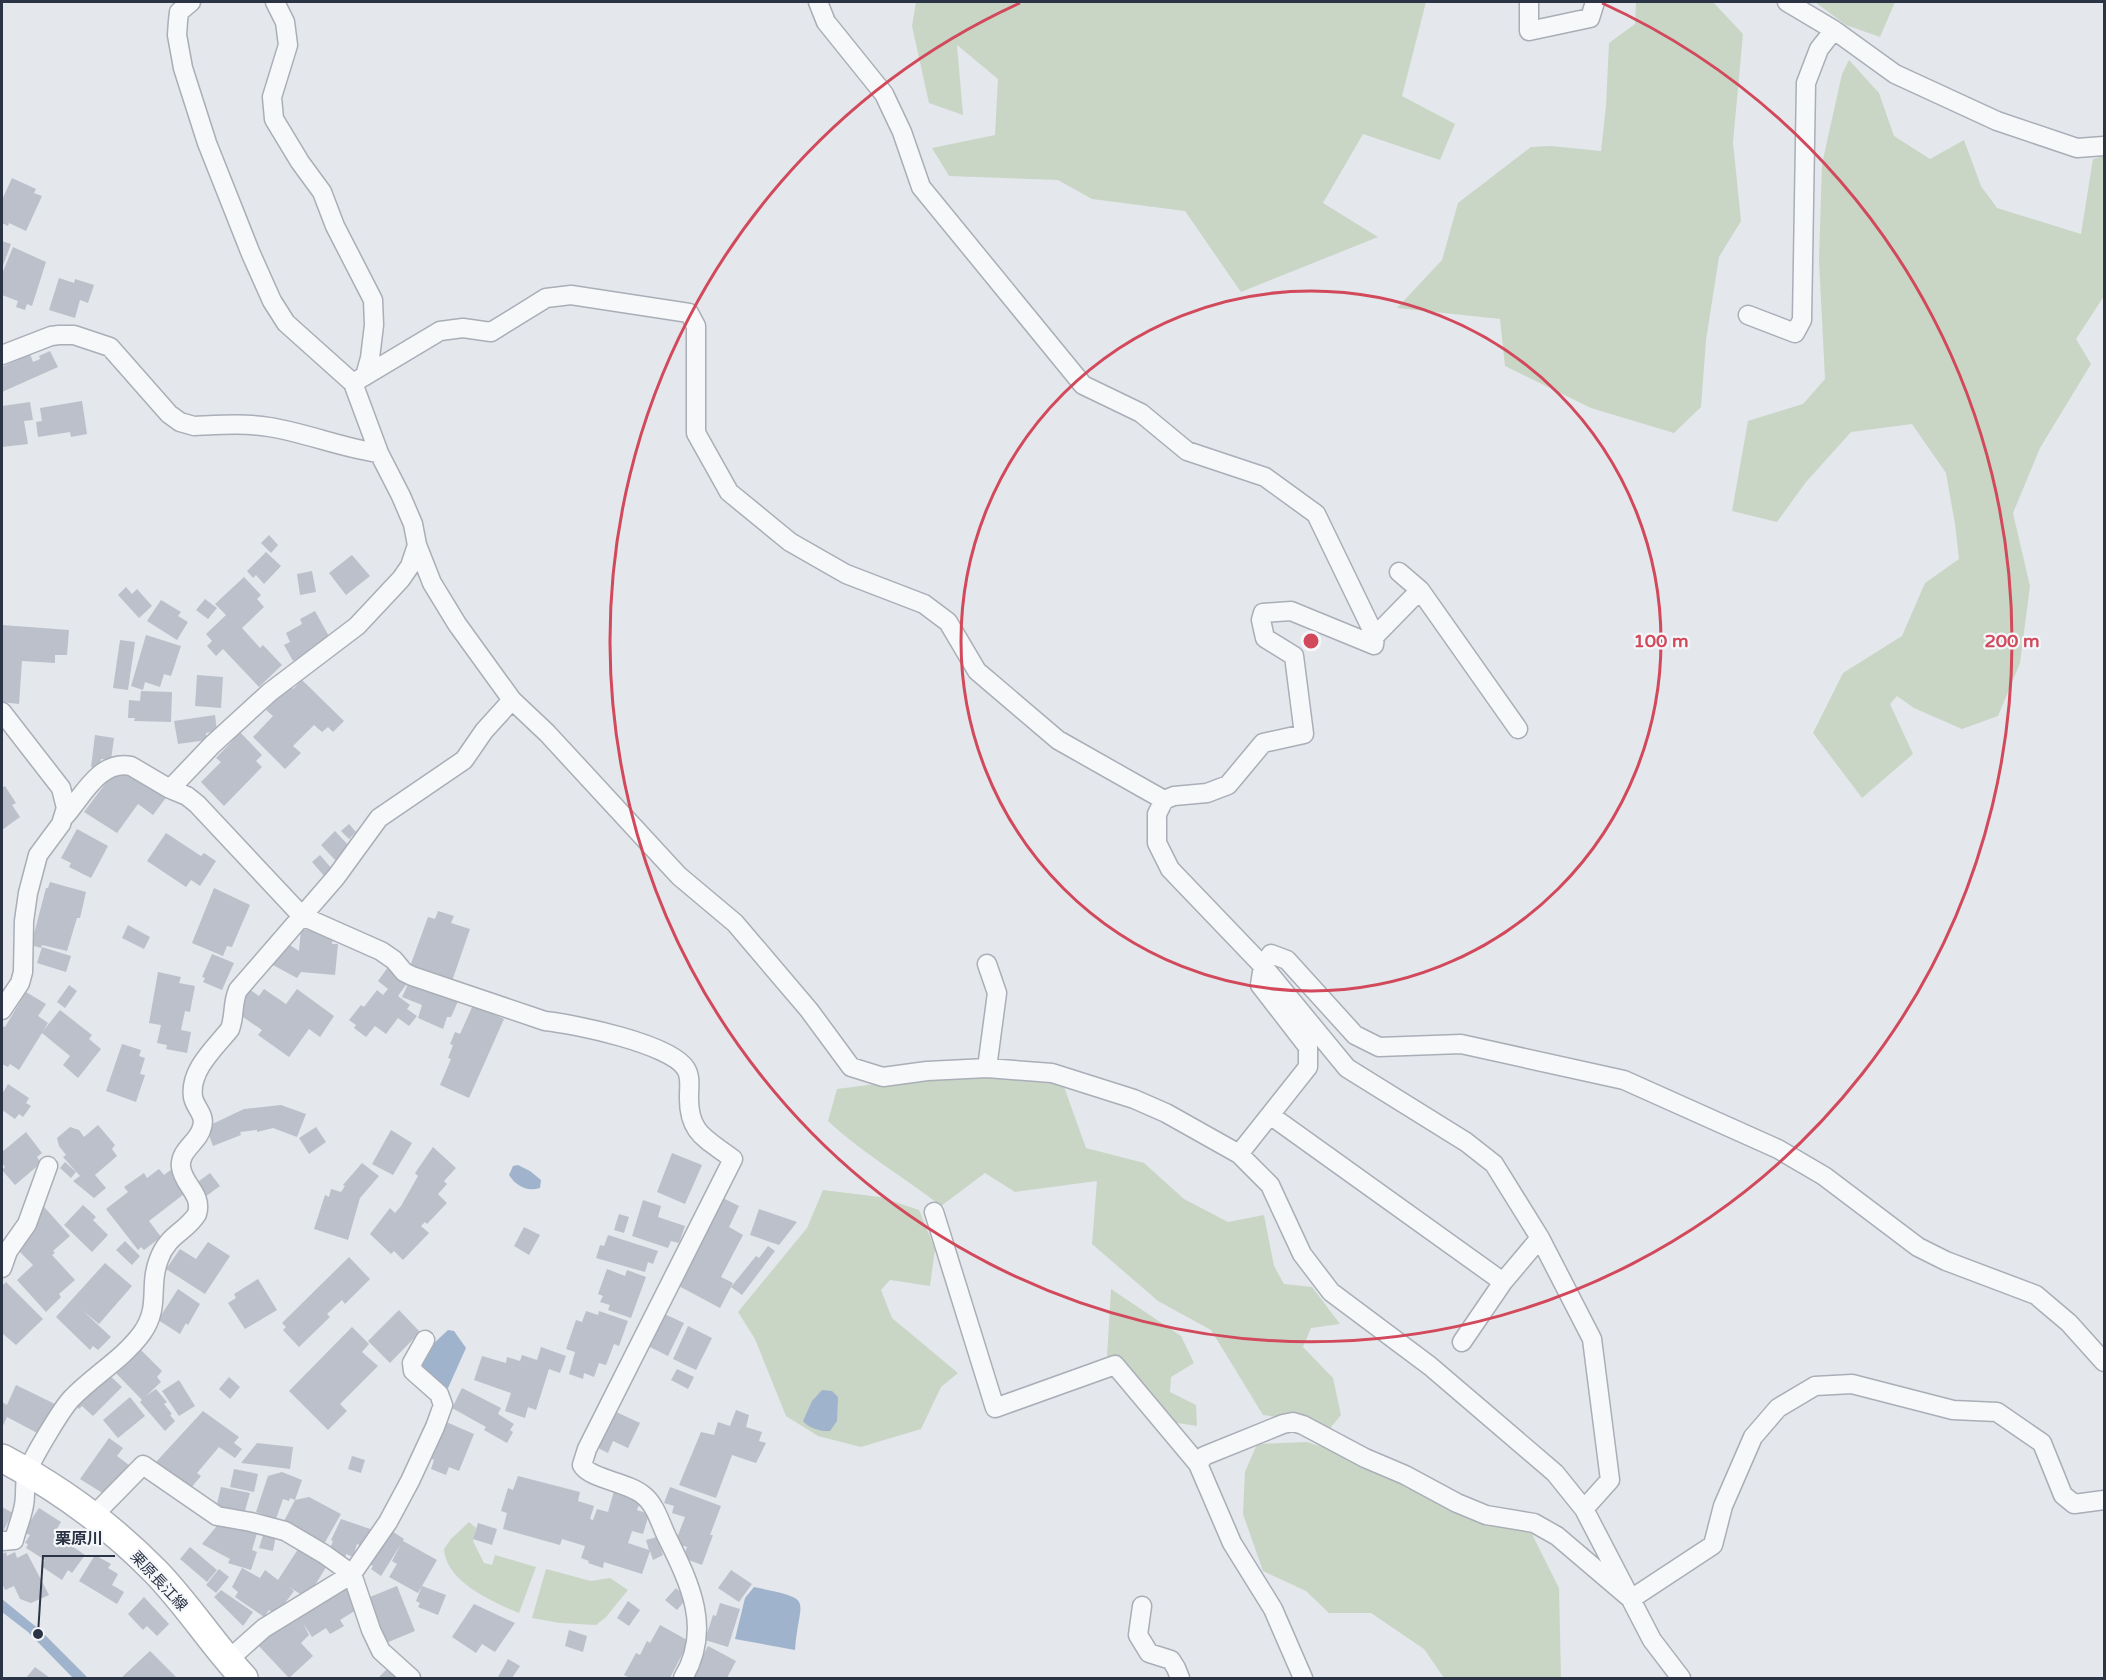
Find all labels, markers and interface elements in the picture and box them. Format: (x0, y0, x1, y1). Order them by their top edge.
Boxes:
text: 100 m (1633, 630, 1689, 652)
text: 200 m (1984, 630, 2040, 652)
centre of rings (1301, 631, 1321, 651)
callout: 栗原川 (43, 1522, 115, 1556)
text: 栗原川 (55, 1529, 103, 1549)
street label: 栗原長江線 (127, 1547, 191, 1615)

